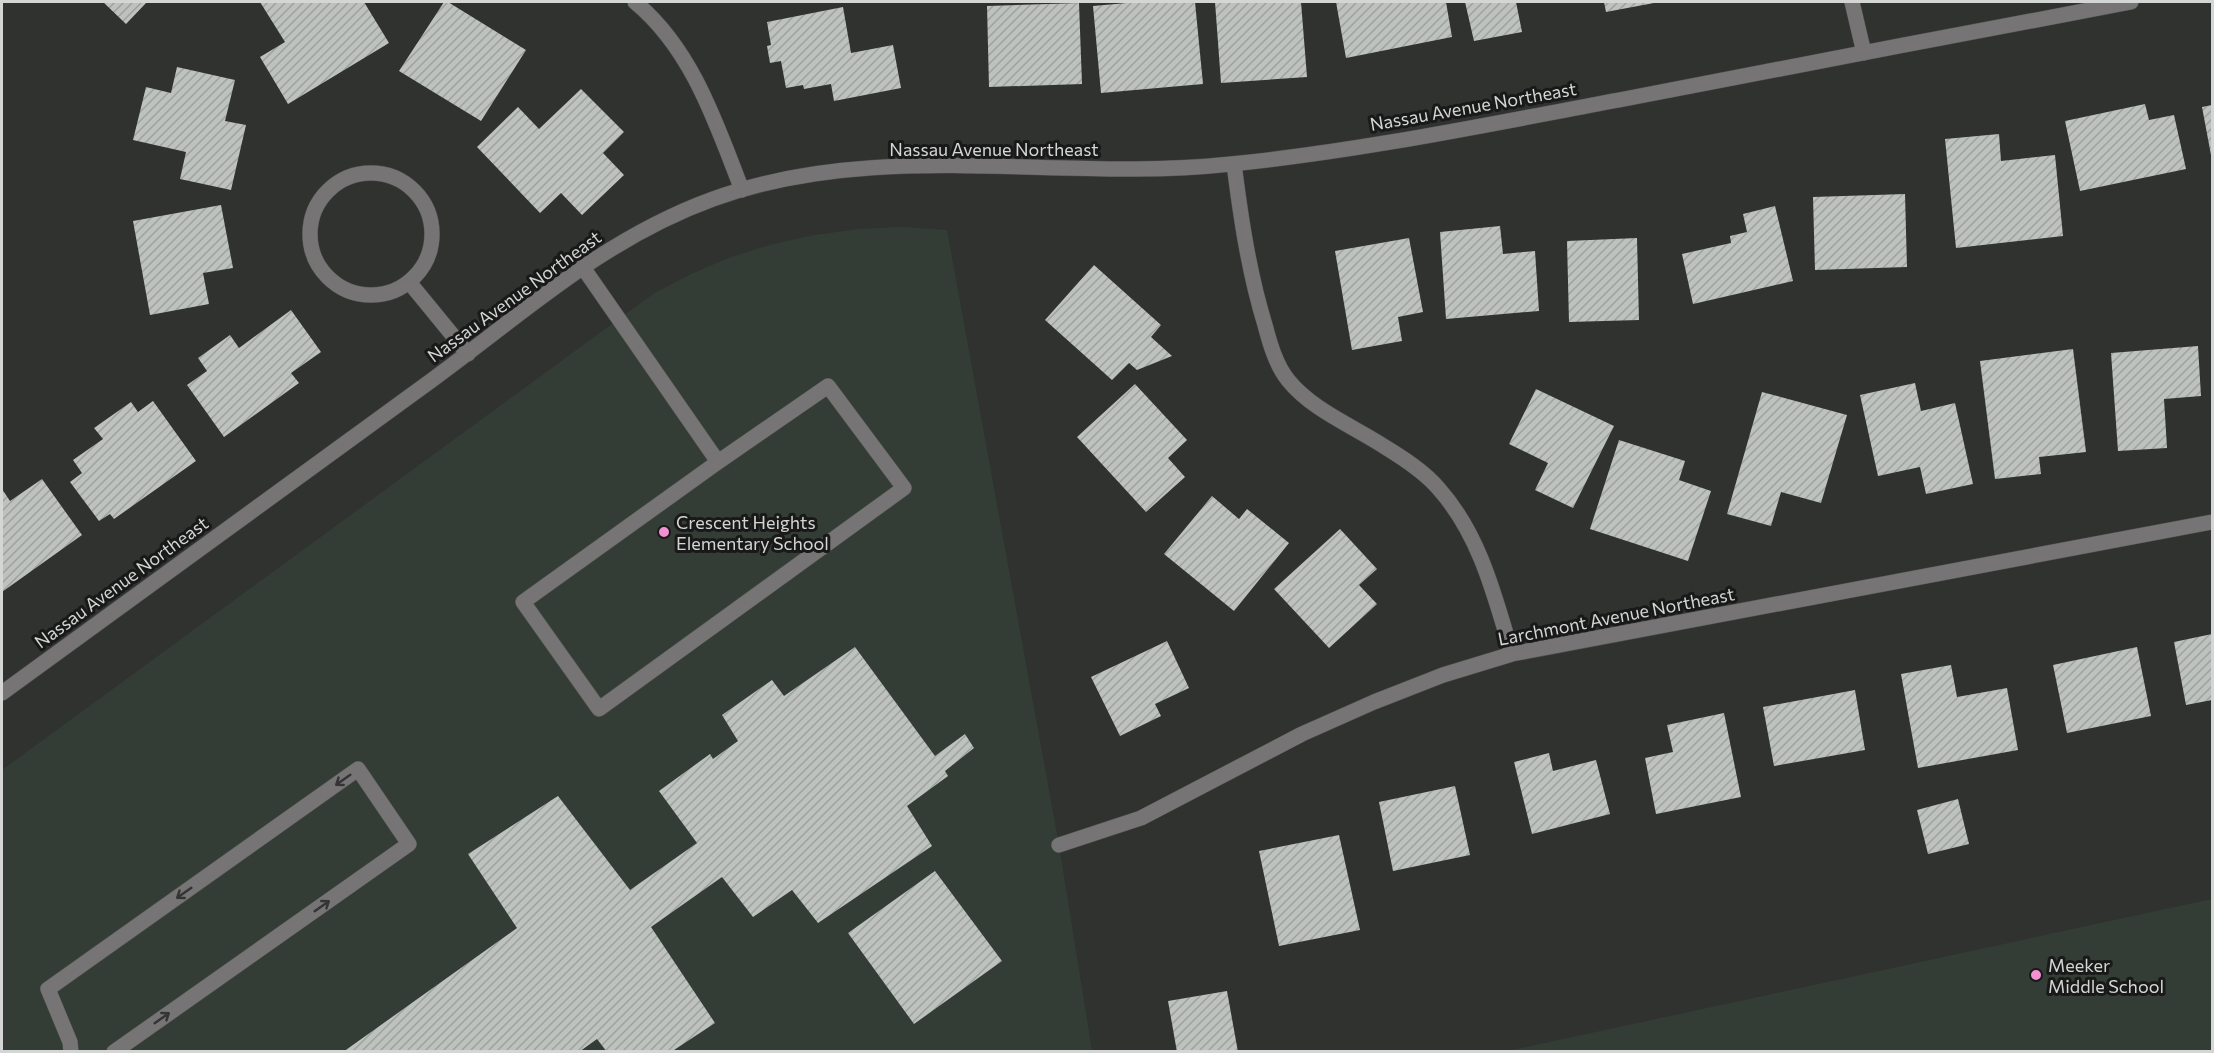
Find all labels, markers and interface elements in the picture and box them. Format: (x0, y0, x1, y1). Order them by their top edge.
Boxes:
street label: Nassau Avenue Northeast (1368, 77, 1578, 135)
street label: Nassau Avenue Northeast (889, 138, 1099, 160)
street label: Nassau Avenue Northeast (423, 226, 605, 366)
place label: Crescent Heights Elementary School (676, 511, 829, 554)
street label: Nassau Avenue Northeast (30, 512, 212, 652)
marker: Crescent Heights Elementary School (657, 525, 671, 539)
street label: Larchmont Avenue Northeast (1496, 582, 1736, 650)
one-way arrow (335, 774, 352, 786)
one-way arrow (176, 887, 193, 899)
one-way arrow (313, 900, 329, 912)
place label: Meeker Middle School (2048, 954, 2164, 997)
marker: Meeker Middle School (2029, 968, 2043, 982)
one-way arrow (154, 1012, 170, 1024)

